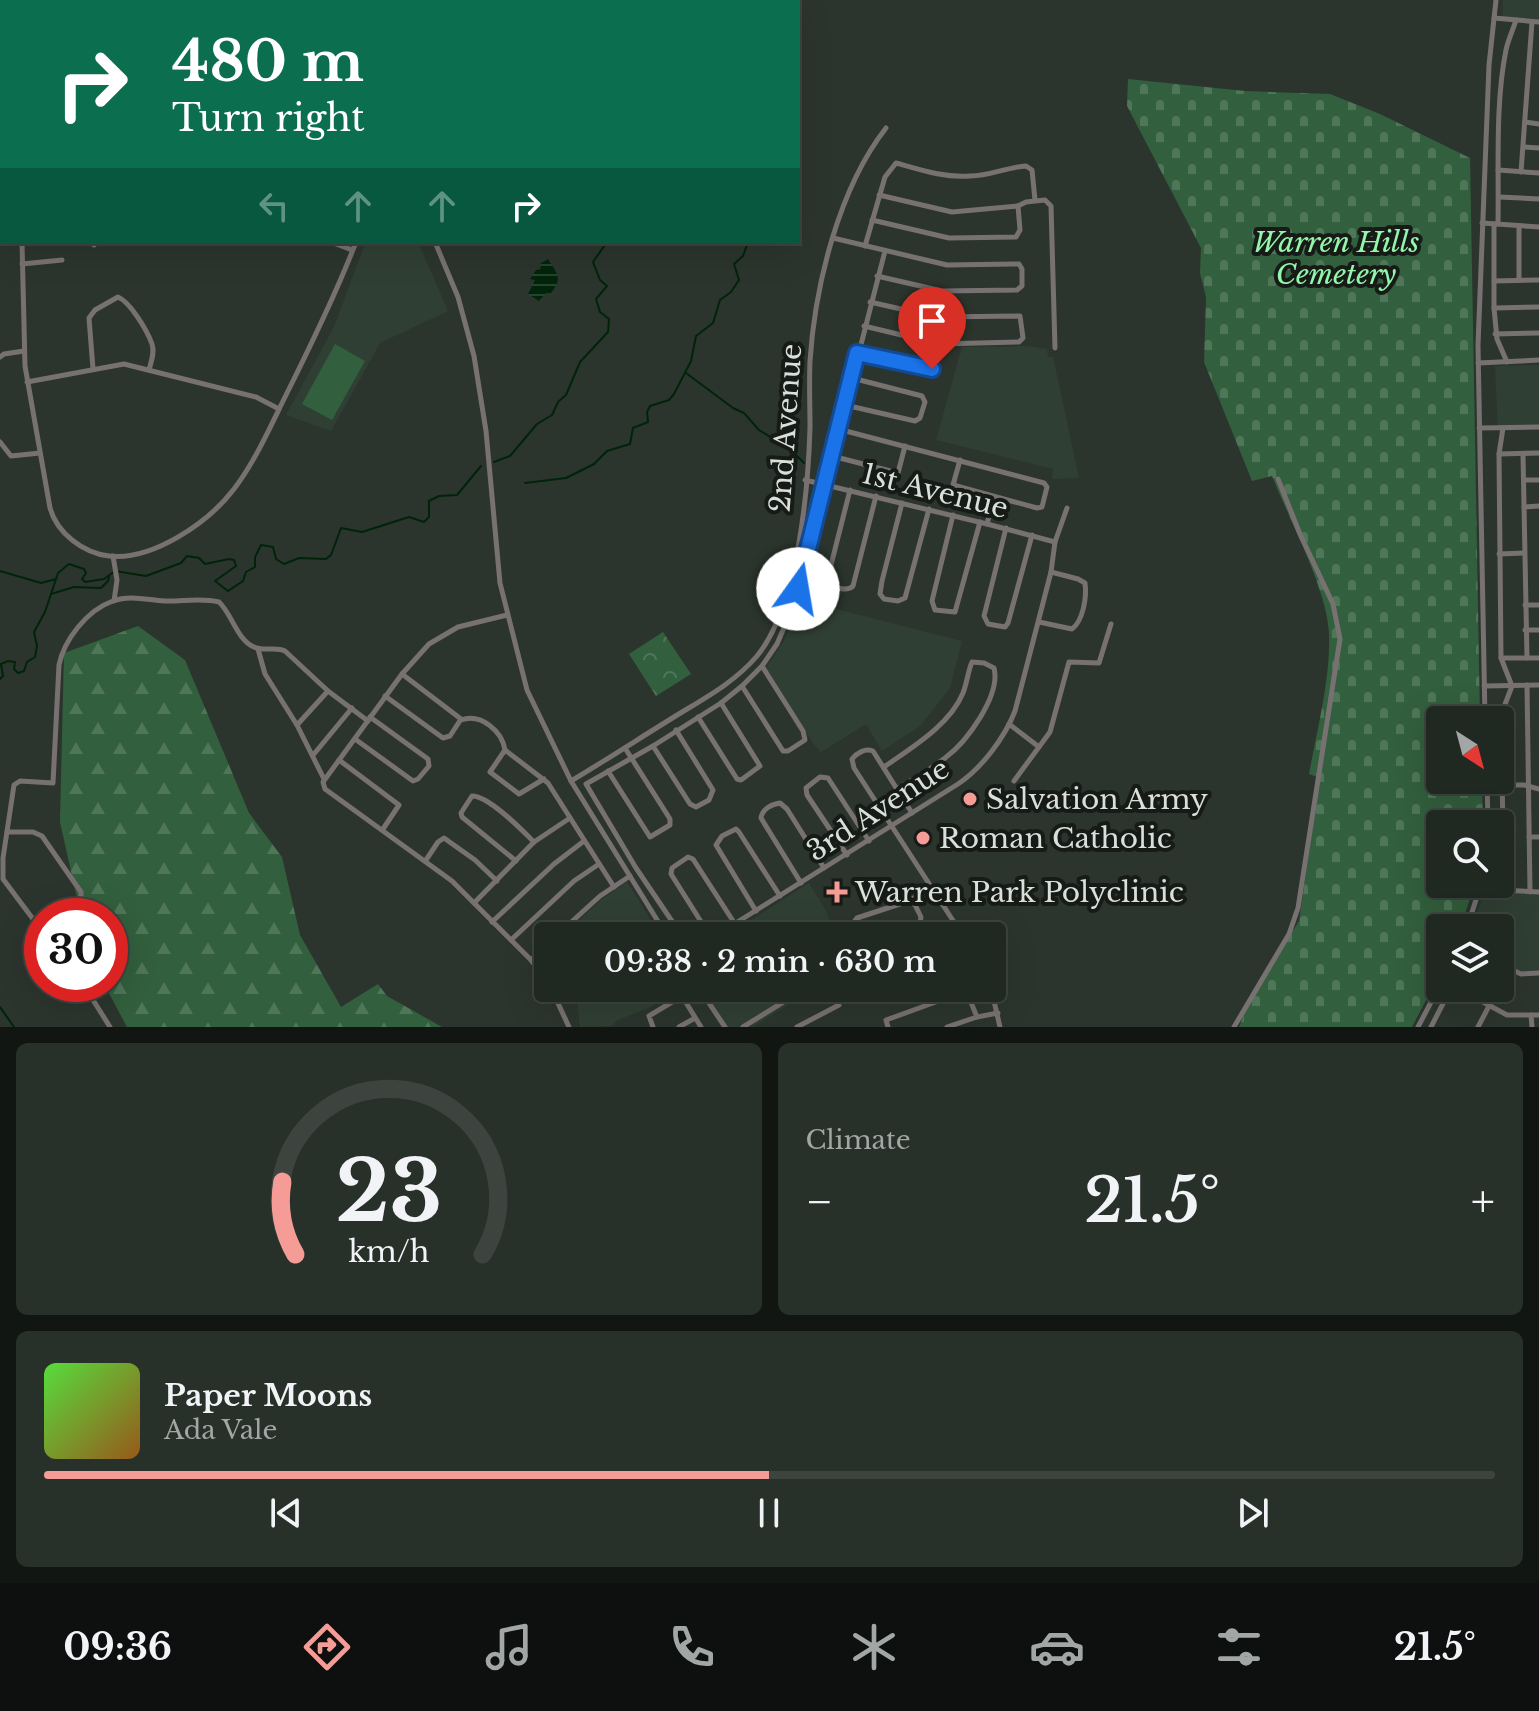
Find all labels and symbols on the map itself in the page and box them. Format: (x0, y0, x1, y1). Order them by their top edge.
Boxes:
park label: Warren Hills Cemetery (1252, 225, 1420, 292)
pin (898, 287, 966, 369)
street label: 2nd Avenue (763, 342, 809, 514)
street label: 1st Avenue (858, 456, 1012, 526)
position arrow (756, 547, 840, 631)
north arrow (1426, 706, 1514, 794)
street label: 3rd Avenue (800, 751, 956, 869)
place label: Salvation Army (986, 782, 1208, 817)
marker: Salvation Army (961, 790, 979, 808)
place label: Roman Catholic (939, 821, 1172, 856)
marker: Roman Catholic (914, 829, 932, 847)
place label: Warren Park Polyclinic (854, 875, 1184, 910)
marker: Warren Park Polyclinic (826, 881, 848, 903)
speed limit sign: 30 (24, 898, 128, 1002)

